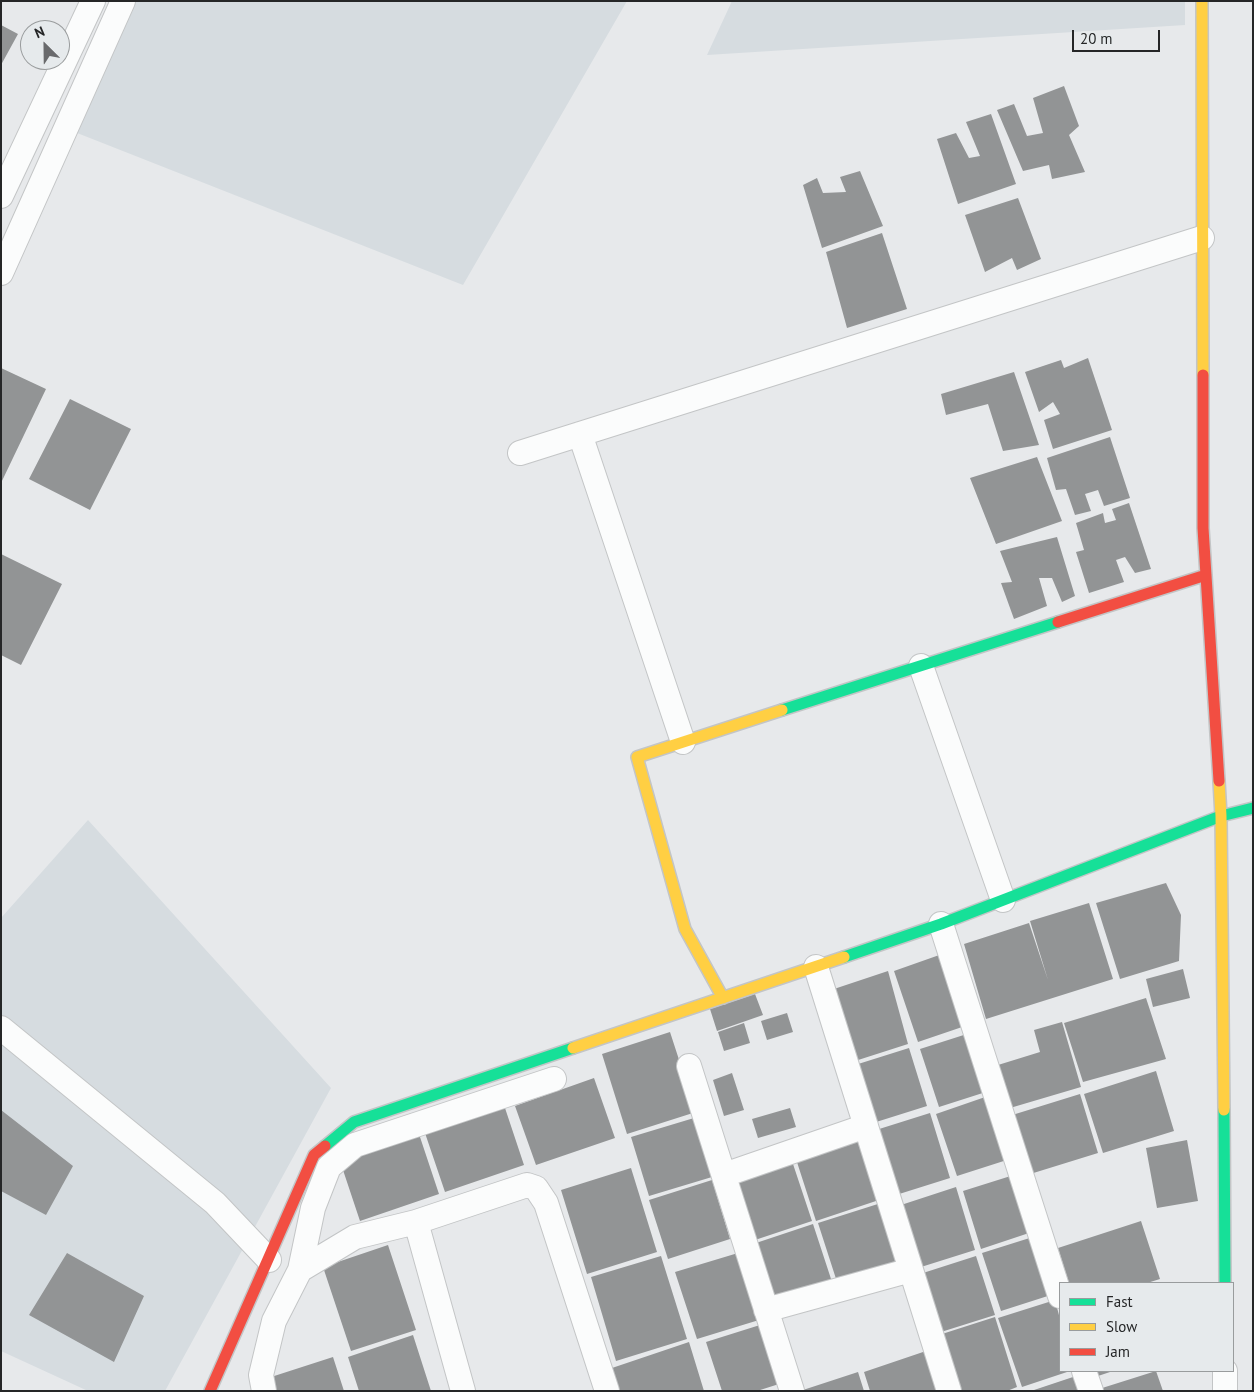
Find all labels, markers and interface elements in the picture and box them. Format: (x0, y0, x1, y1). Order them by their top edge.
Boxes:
north arrow (20, 20, 70, 70)
scale bar (1074, 20, 1162, 52)
text: N (32, 22, 47, 42)
text: 20 m (1080, 29, 1113, 48)
legend (1059, 1282, 1234, 1372)
text: Fast (1106, 1292, 1133, 1311)
text: Slow (1106, 1317, 1137, 1336)
text: Jam (1106, 1342, 1130, 1361)

